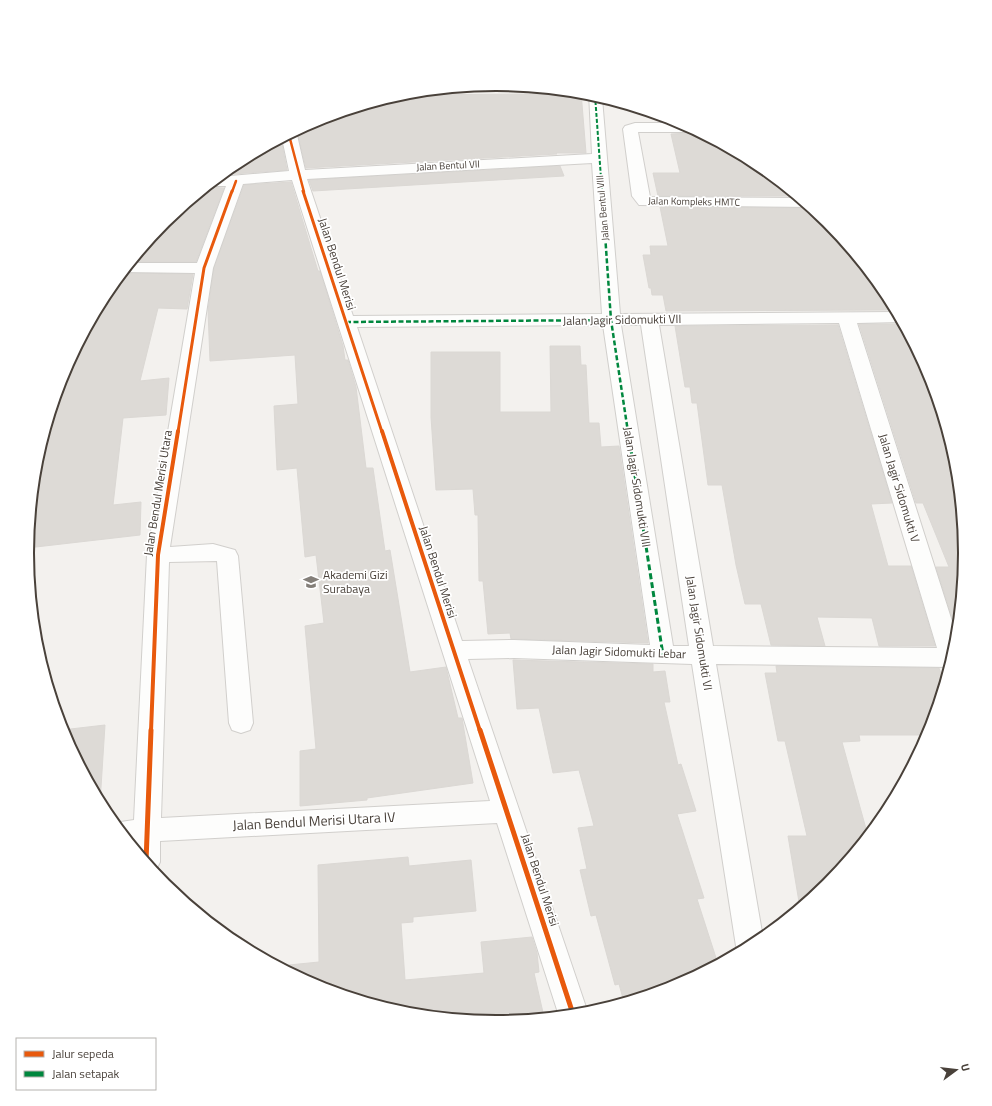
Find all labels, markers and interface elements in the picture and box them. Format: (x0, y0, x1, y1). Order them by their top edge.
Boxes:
street label: Jalan Bentul VII (416, 156, 480, 175)
street label: Jalan Bentul VIII (592, 174, 613, 241)
street label: Jalan Kompleks HMTC (648, 193, 741, 210)
street label: Jalan Bendul Merisi (314, 215, 361, 313)
street label: Jalan Jagir Sidomukti VII (562, 309, 682, 330)
street label: Jalan Jagir Sidomukti VIII (619, 425, 656, 549)
street label: Jalan Bendul Merisi Utara (138, 429, 177, 557)
street label: Jalan Jagir Sidomukti V (874, 431, 925, 545)
street label: Jalan Bendul Merisi (415, 523, 462, 621)
place label: Akademi Gizi Surabaya (323, 565, 388, 598)
school or university icon: Akademi Gizi Surabaya (302, 573, 320, 591)
street label: Jalan Jagir Sidomukti VI (681, 574, 718, 692)
street label: Jalan Jagir Sidomukti Lebar (552, 640, 686, 663)
street label: Jalan Bendul Merisi Utara IV (232, 806, 396, 835)
street label: Jalan Bendul Merisi (517, 831, 564, 929)
legend (16, 1038, 156, 1090)
text: Jalur sepeda (52, 1044, 114, 1063)
north arrow (936, 1050, 976, 1090)
text: U (957, 1062, 974, 1073)
text: Jalan setapak (52, 1064, 120, 1083)

